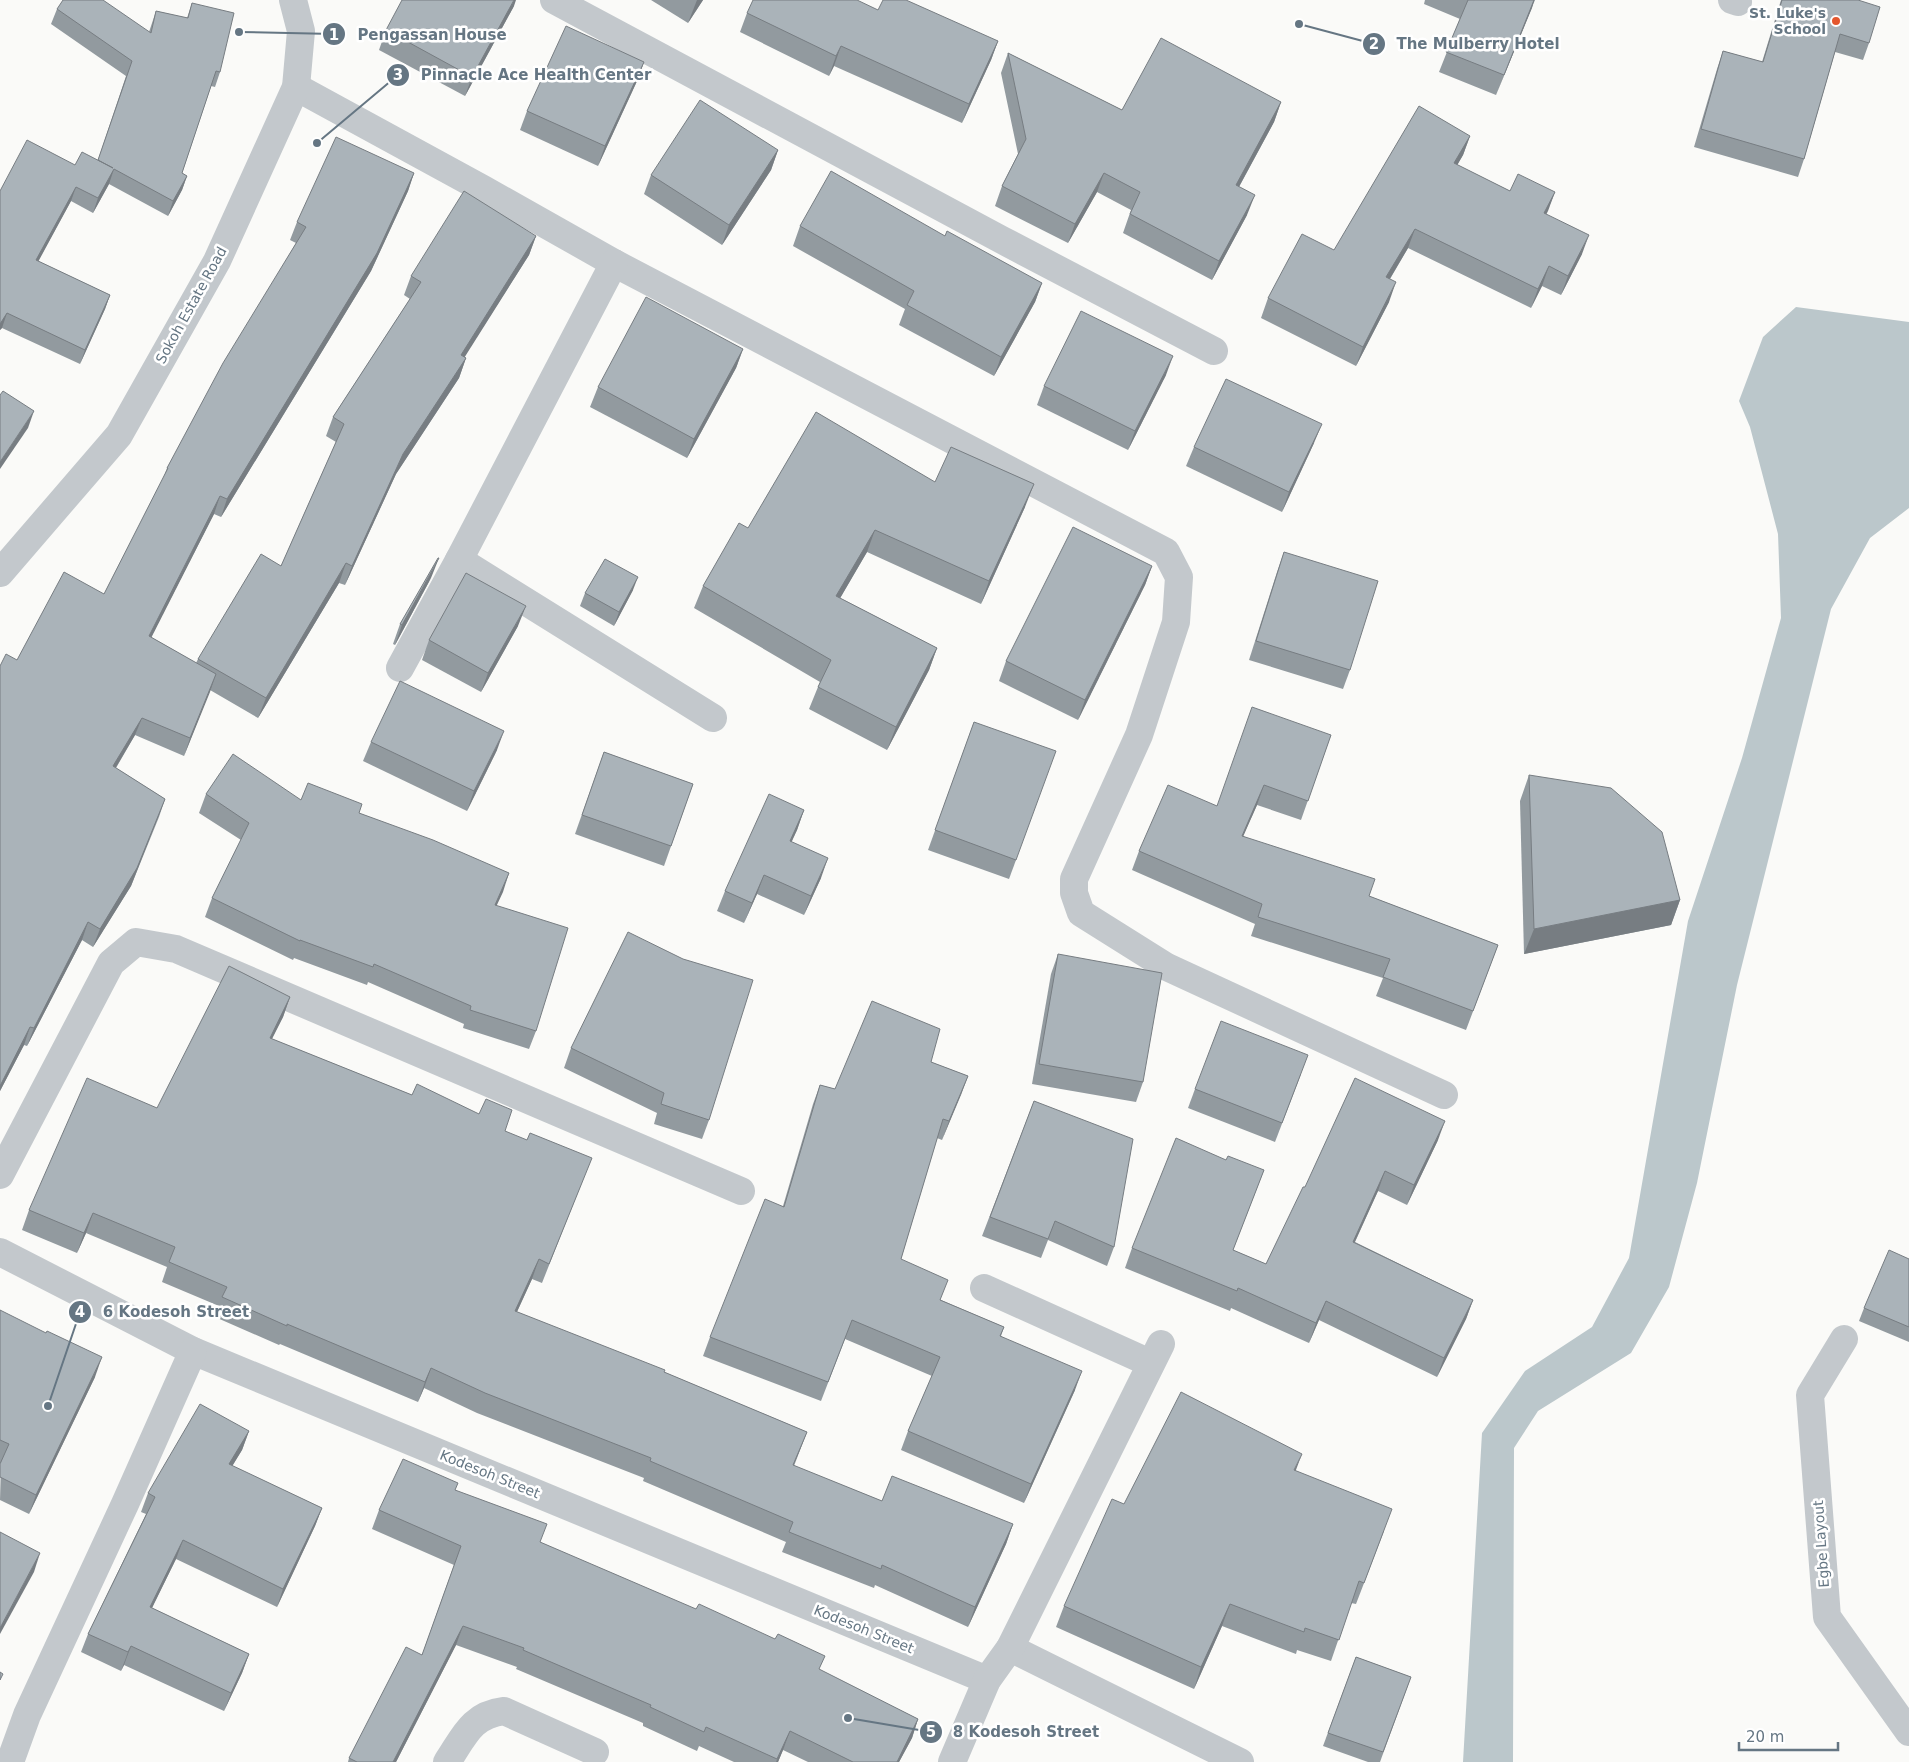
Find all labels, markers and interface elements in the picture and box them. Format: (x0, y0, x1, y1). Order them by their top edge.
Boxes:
place label: St. Luke's School (1749, 5, 1826, 37)
marker: St. Luke's School (1830, 15, 1842, 27)
callout: Pengassan House (322, 19, 516, 49)
text: 1 (329, 26, 339, 44)
text: Pengassan House (357, 26, 507, 44)
callout: The Mulberry Hotel (1361, 29, 1569, 59)
text: 2 (1369, 35, 1379, 53)
text: The Mulberry Hotel (1396, 35, 1560, 53)
callout: Pinnacle Ace Health Center (385, 60, 661, 90)
text: 3 (393, 66, 403, 84)
text: Pinnacle Ace Health Center (421, 66, 652, 84)
street label: Sokoh Estate Road (152, 244, 230, 366)
callout: 6 Kodesoh Street (67, 1297, 259, 1327)
text: 4 (75, 1303, 85, 1321)
text: 6 Kodesoh Street (103, 1303, 249, 1321)
street label: Kodesoh Street (438, 1447, 543, 1502)
street label: Egbe Layout (1810, 1499, 1832, 1588)
street label: Kodesoh Street (812, 1602, 917, 1657)
callout: 8 Kodesoh Street (918, 1717, 1109, 1747)
scale bar (1739, 1720, 1838, 1752)
text: 5 (926, 1723, 936, 1741)
text: 8 Kodesoh Street (953, 1723, 1099, 1741)
text: 20 m (1746, 1728, 1784, 1746)

